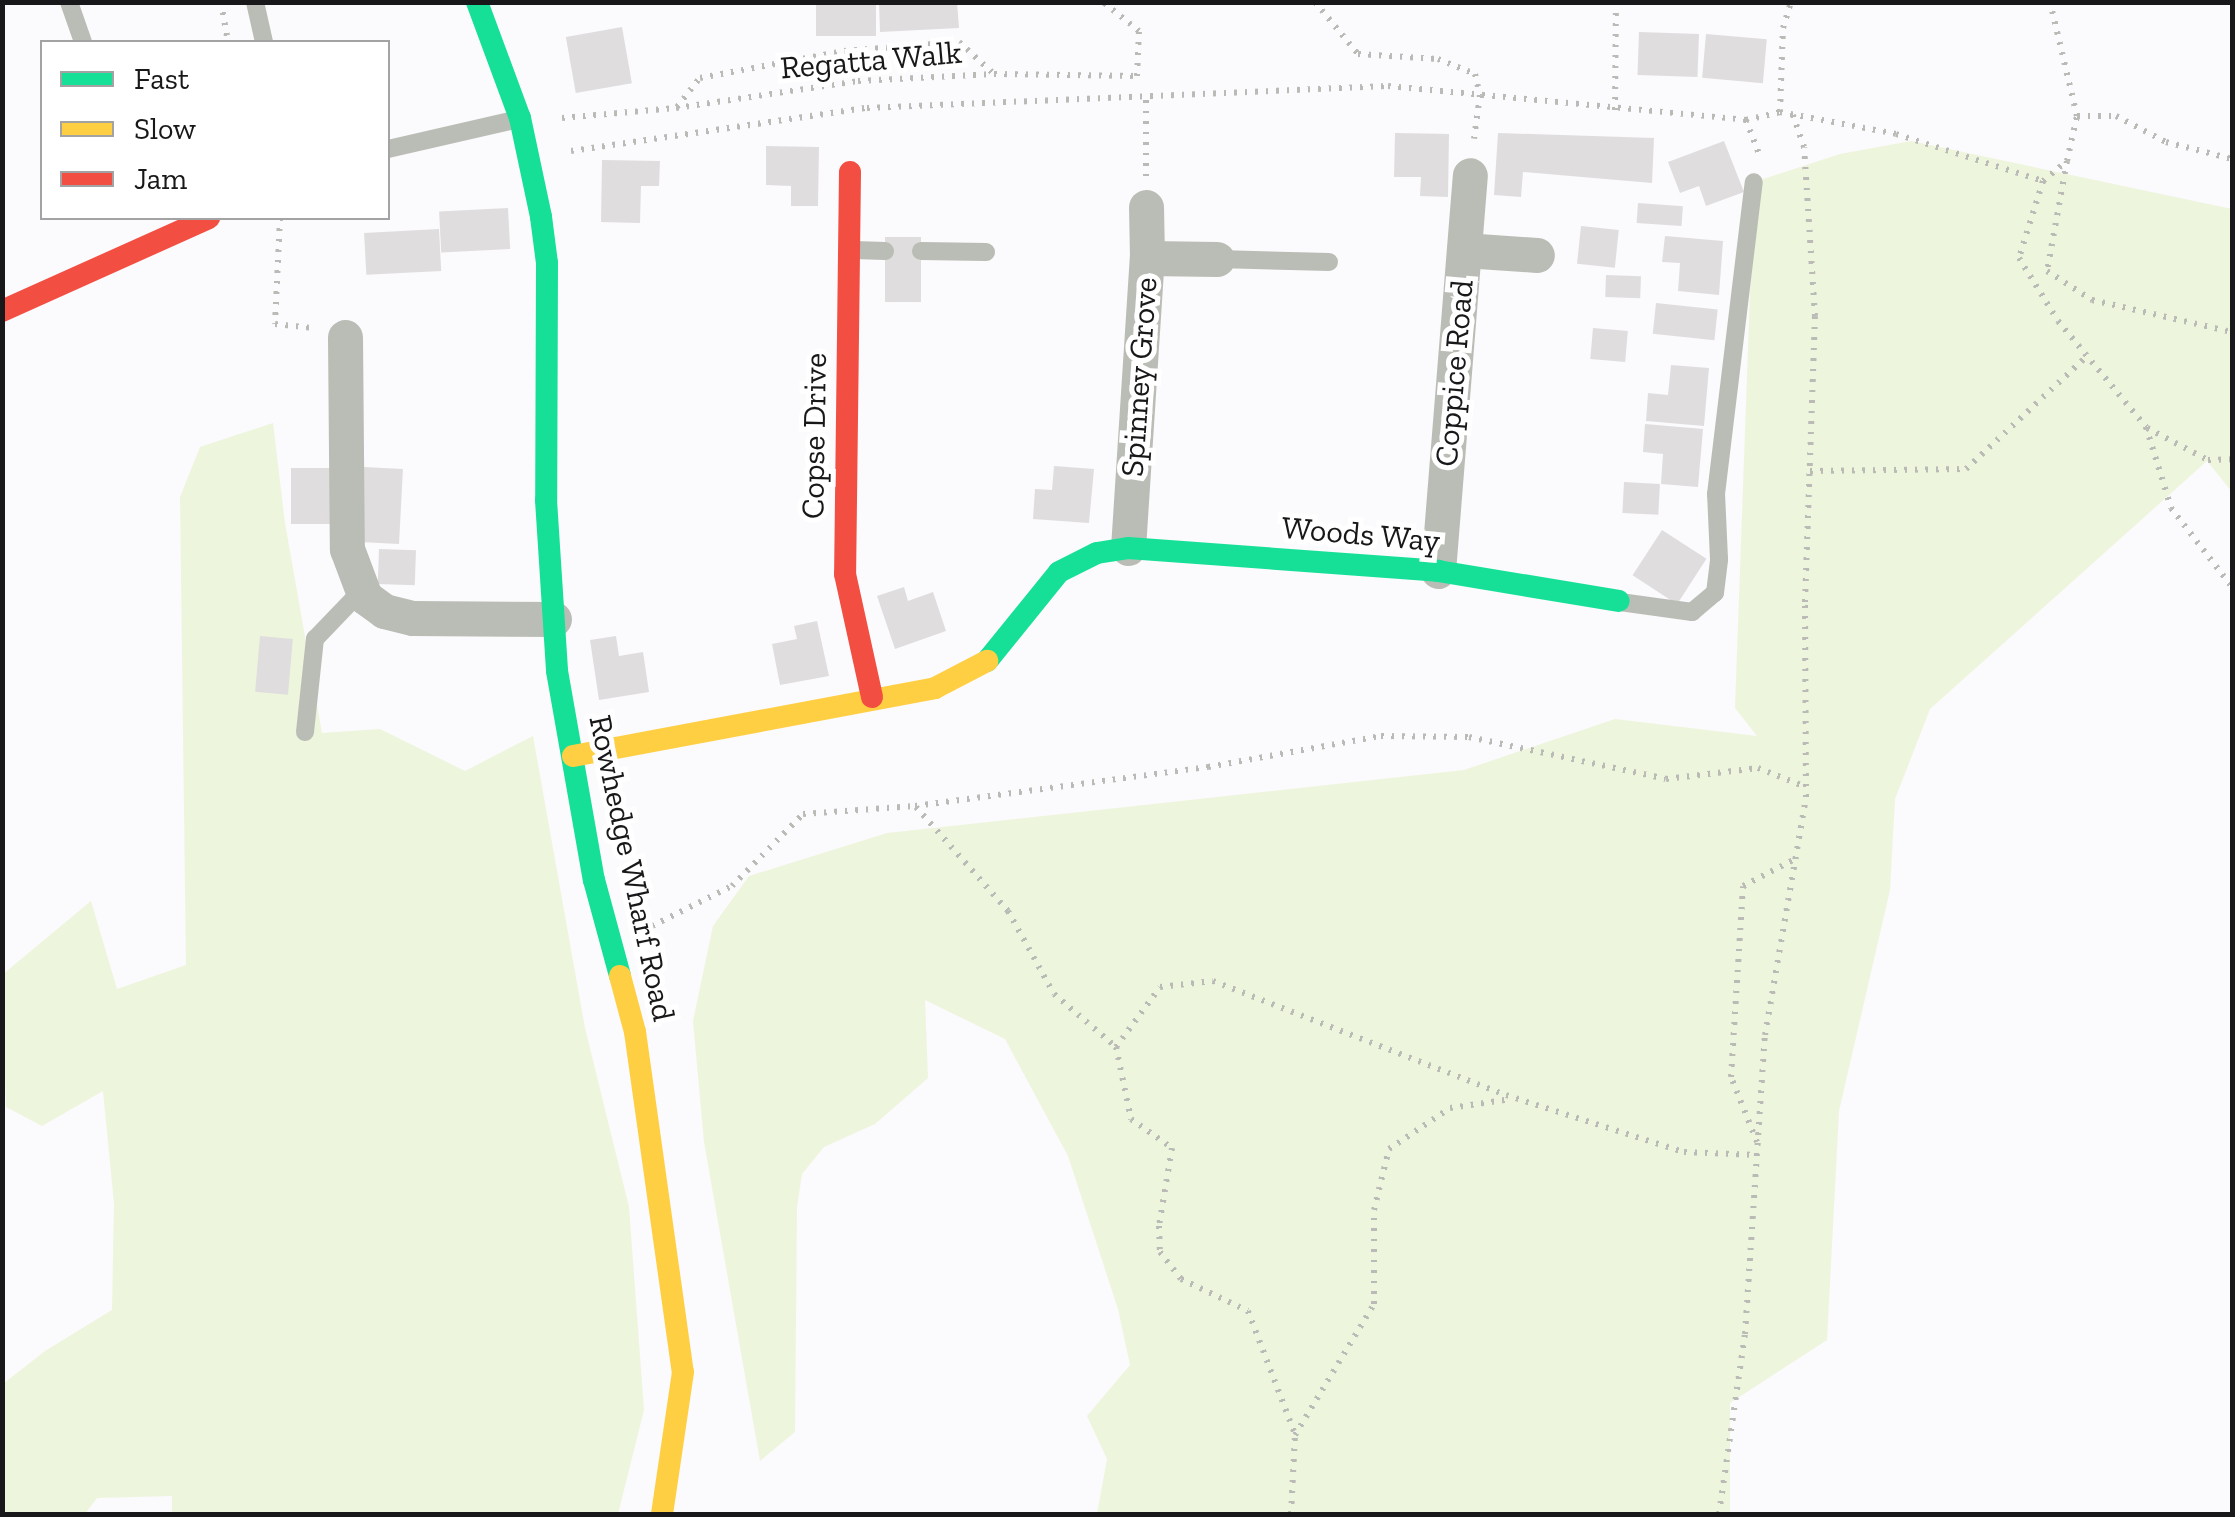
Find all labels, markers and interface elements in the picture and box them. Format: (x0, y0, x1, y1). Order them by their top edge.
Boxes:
street label: Regatta Walk (778, 33, 964, 87)
legend (40, 40, 390, 220)
text: Fast (134, 61, 189, 97)
text: Slow (134, 111, 196, 147)
text: Jam (134, 161, 187, 197)
street label: Spinney Grove (1113, 276, 1165, 478)
street label: Coppice Road (1427, 278, 1481, 468)
street label: Copse Drive (793, 353, 835, 519)
street label: Woods Way (1280, 508, 1442, 560)
street label: Rowhedge Wharf Road (581, 711, 683, 1025)

